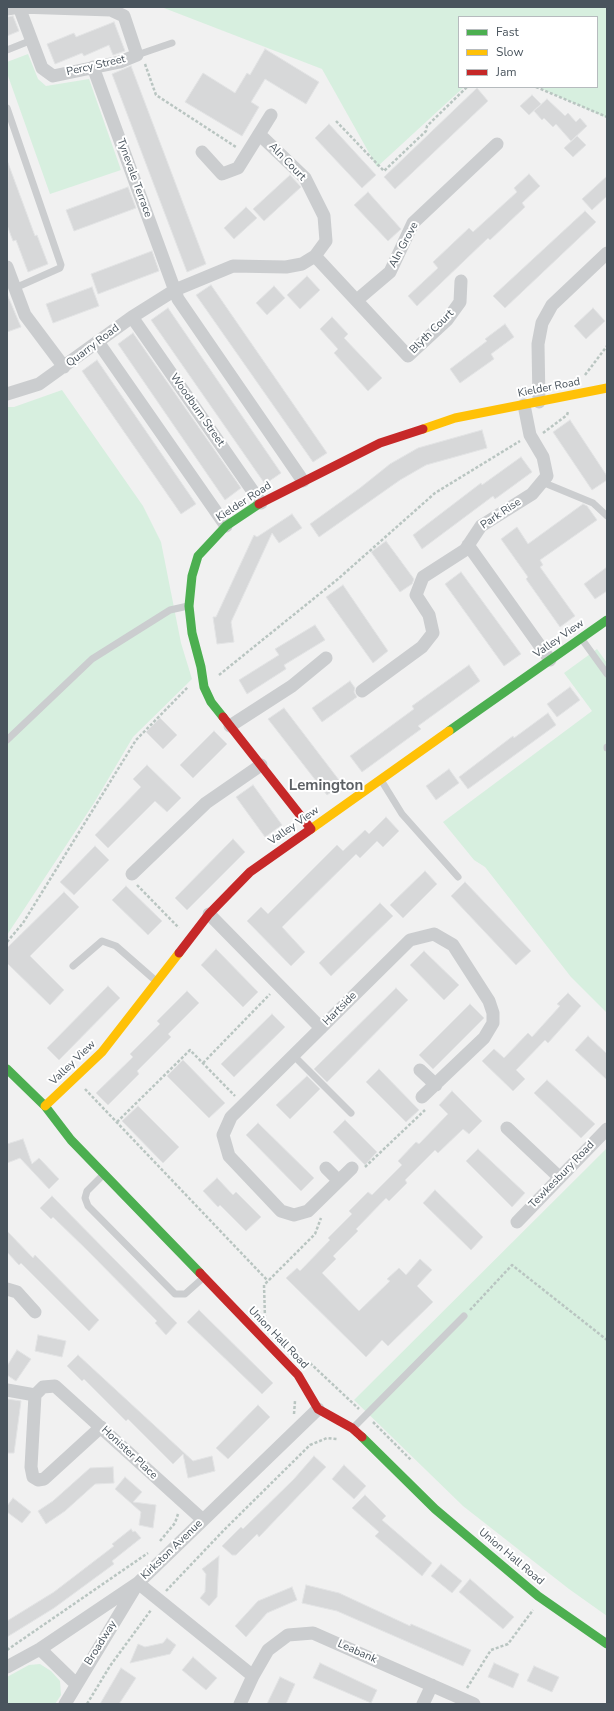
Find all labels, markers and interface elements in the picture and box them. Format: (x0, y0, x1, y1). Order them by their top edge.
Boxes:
legend (458, 16, 598, 88)
text: Fast (496, 24, 519, 40)
text: Slow (496, 44, 524, 60)
street label: Percy Street (65, 53, 127, 79)
text: Jam (496, 64, 517, 80)
street label: Tynevale Terrace (114, 137, 154, 219)
street label: Aln Court (266, 140, 308, 184)
street label: Aln Grove (387, 220, 421, 270)
street label: Blyth Court (407, 307, 457, 357)
street label: Quarry Road (64, 322, 122, 370)
street label: Woodburn Street (167, 371, 227, 449)
street label: Kielder Road (517, 376, 581, 400)
street label: Kielder Road (214, 479, 274, 525)
street label: Park Rise (478, 496, 524, 532)
street label: Valley View (531, 617, 587, 661)
district label: Lemington (289, 777, 363, 795)
street label: Valley View (266, 804, 322, 848)
street label: Hartside (320, 989, 360, 1029)
street label: Valley View (47, 1038, 99, 1088)
street label: Tewkesbury Road (527, 1139, 597, 1211)
street label: Union Hall Road (245, 1304, 311, 1372)
street label: Honister Place (98, 1424, 160, 1482)
street label: Kirkston Avenue (138, 1517, 206, 1583)
street label: Union Hall Road (476, 1526, 546, 1588)
street label: Broadway (82, 1618, 120, 1668)
street label: Leabank (335, 1638, 379, 1666)

